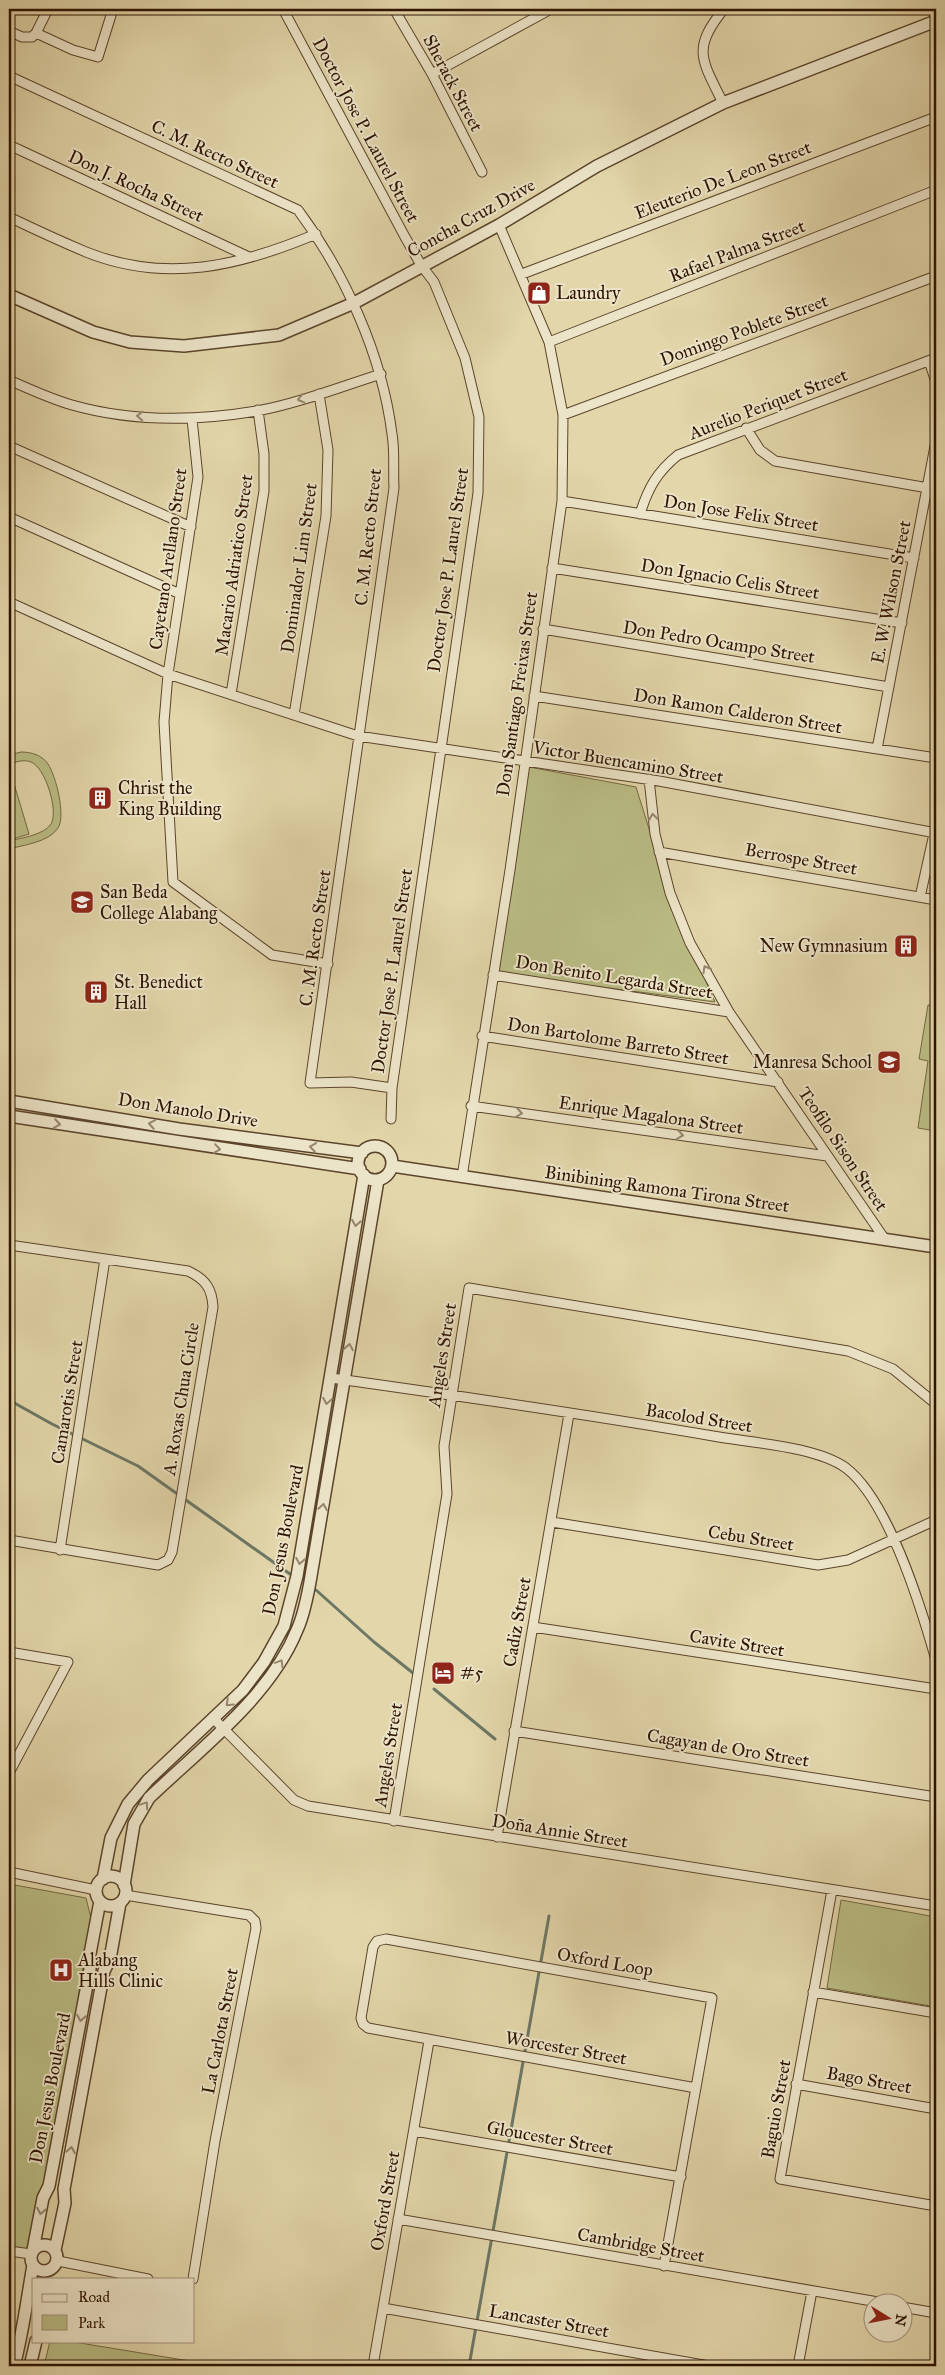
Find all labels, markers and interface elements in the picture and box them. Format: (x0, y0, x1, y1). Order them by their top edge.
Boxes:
street label: Sherack Street (418, 31, 488, 136)
street label: Doctor Jose P. Laurel Street (307, 34, 424, 227)
street label: C. M. Recto Street (148, 115, 283, 193)
street label: Eleuterio De Leon Street (632, 136, 815, 224)
street label: Don J. Rocha Street (64, 145, 208, 228)
street label: Concha Cruz Drive (403, 174, 539, 262)
street label: Rafael Palma Street (666, 215, 809, 287)
shop icon: Laundry (526, 280, 552, 306)
place label: Laundry (556, 282, 621, 304)
street label: Domingo Poblete Street (657, 289, 832, 372)
street label: Aurelio Periquet Street (685, 363, 851, 446)
one-way arrow (297, 394, 305, 404)
one-way arrow (136, 411, 144, 422)
street label: Cayetano Arellano Street (144, 466, 192, 651)
street label: Doctor Jose P. Laurel Street (423, 466, 474, 674)
street label: C. M. Recto Street (350, 467, 386, 607)
street label: Macario Adriatico Street (210, 472, 258, 657)
street label: Dominador Lim Street (276, 481, 322, 654)
street label: Don Jose Felix Street (662, 490, 821, 537)
street label: E. W. Wilson Street (866, 518, 916, 665)
street label: Don Ignacio Celis Street (639, 554, 822, 605)
street label: Don Santiago Freixas Street (492, 590, 543, 798)
street label: Don Pedro Ocampo Street (621, 616, 817, 668)
street label: Don Ramon Calderon Street (632, 684, 844, 738)
street label: Victor Buencamino Street (530, 736, 725, 788)
place label: Christ the King Building (118, 777, 222, 821)
building icon: Christ the King Building (87, 785, 113, 811)
one-way arrow (648, 813, 659, 821)
street label: Berrospe Street (743, 838, 859, 880)
street label: Doctor Jose P. Laurel Street (367, 867, 418, 1075)
street label: C. M. Recto Street (295, 868, 336, 1008)
place label: San Beda College Alabang (100, 881, 218, 925)
school or university icon: San Beda College Alabang (69, 889, 95, 915)
building icon: New Gymnasium (893, 933, 919, 959)
place label: New Gymnasium (760, 935, 888, 957)
street label: Don Benito Legarda Street (514, 951, 715, 1005)
one-way arrow (702, 966, 712, 975)
place label: St. Benedict Hall (114, 971, 203, 1014)
building icon: St. Benedict Hall (83, 979, 109, 1005)
street label: Don Bartolome Barreto Street (506, 1013, 731, 1069)
school or university icon: Manresa School (876, 1049, 902, 1075)
place label: Manresa School (753, 1051, 872, 1073)
street label: Teofilo Sison Street (793, 1083, 893, 1216)
street label: Don Manolo Drive (116, 1088, 260, 1132)
street label: Enrique Magalona Street (557, 1091, 745, 1140)
one-way arrow (515, 1107, 524, 1117)
one-way arrow (52, 1119, 61, 1129)
one-way arrow (148, 1119, 157, 1129)
one-way arrow (676, 1130, 685, 1140)
one-way arrow (309, 1142, 318, 1152)
one-way arrow (213, 1143, 222, 1153)
street label: Binibining Ramona Tirona Street (543, 1161, 791, 1218)
one-way arrow (352, 1219, 362, 1228)
street label: Angeles Street (423, 1301, 462, 1410)
street label: A. Roxas Chua Circle (158, 1321, 204, 1478)
street label: Camarotis Street (46, 1338, 88, 1465)
one-way arrow (344, 1343, 354, 1351)
one-way arrow (322, 1396, 332, 1405)
street label: Bacolod Street (644, 1399, 755, 1437)
street label: Don Jesus Boulevard (258, 1463, 309, 1617)
one-way arrow (317, 1503, 327, 1512)
street label: Cebu Street (706, 1520, 796, 1556)
one-way arrow (295, 1557, 305, 1565)
street label: Cadiz Street (498, 1575, 536, 1669)
street label: Cavite Street (688, 1625, 787, 1661)
one-way arrow (274, 1659, 284, 1668)
hotel icon: #5 (430, 1660, 456, 1686)
place label: #5 (460, 1662, 484, 1684)
one-way arrow (226, 1697, 235, 1706)
street label: Angeles Street (369, 1701, 408, 1810)
street label: Cagayan de Oro Street (645, 1724, 811, 1773)
one-way arrow (138, 1801, 148, 1810)
street label: Doña Annie Street (491, 1809, 630, 1853)
street label: Oxford Loop (555, 1943, 655, 1981)
place label: Alabang Hills Clinic (77, 1949, 163, 1992)
hospital icon: Alabang Hills Clinic (48, 1957, 74, 1983)
street label: La Carlota Street (197, 1966, 243, 2096)
street label: Don Jesus Boulevard (25, 2011, 76, 2165)
one-way arrow (76, 2014, 86, 2022)
street label: Worcester Street (504, 2026, 629, 2070)
street label: Baguio Street (756, 2057, 797, 2160)
street label: Bago Street (825, 2062, 914, 2099)
street label: Gloucester Street (485, 2116, 615, 2160)
one-way arrow (65, 2146, 76, 2154)
street label: Oxford Street (365, 2149, 405, 2253)
one-way arrow (36, 2207, 47, 2215)
street label: Cambridge Street (576, 2223, 707, 2268)
legend (32, 2278, 195, 2342)
text: Road (78, 2288, 110, 2306)
north arrow (862, 2292, 912, 2342)
street label: Lancaster Street (487, 2300, 611, 2343)
text: N (891, 2313, 910, 2328)
text: Park (78, 2314, 105, 2332)

